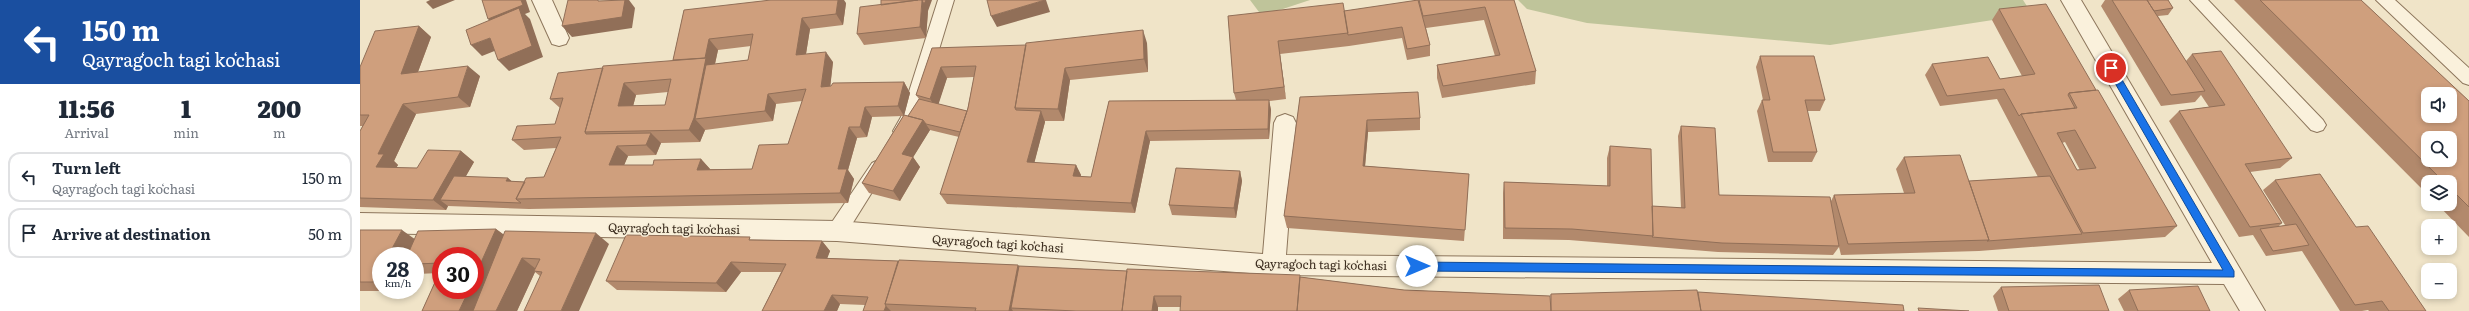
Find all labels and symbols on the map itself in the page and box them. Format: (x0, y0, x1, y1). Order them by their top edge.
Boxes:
pin (2094, 51, 2128, 85)
street label: Qayragʻoch tagi koʻchasi (608, 218, 740, 238)
street label: Qayragʻoch tagi koʻchasi (932, 229, 1065, 257)
position arrow (1396, 245, 1438, 287)
speed limit sign: 30 (432, 247, 484, 299)
street label: Qayragʻoch tagi koʻchasi (1255, 254, 1387, 274)

